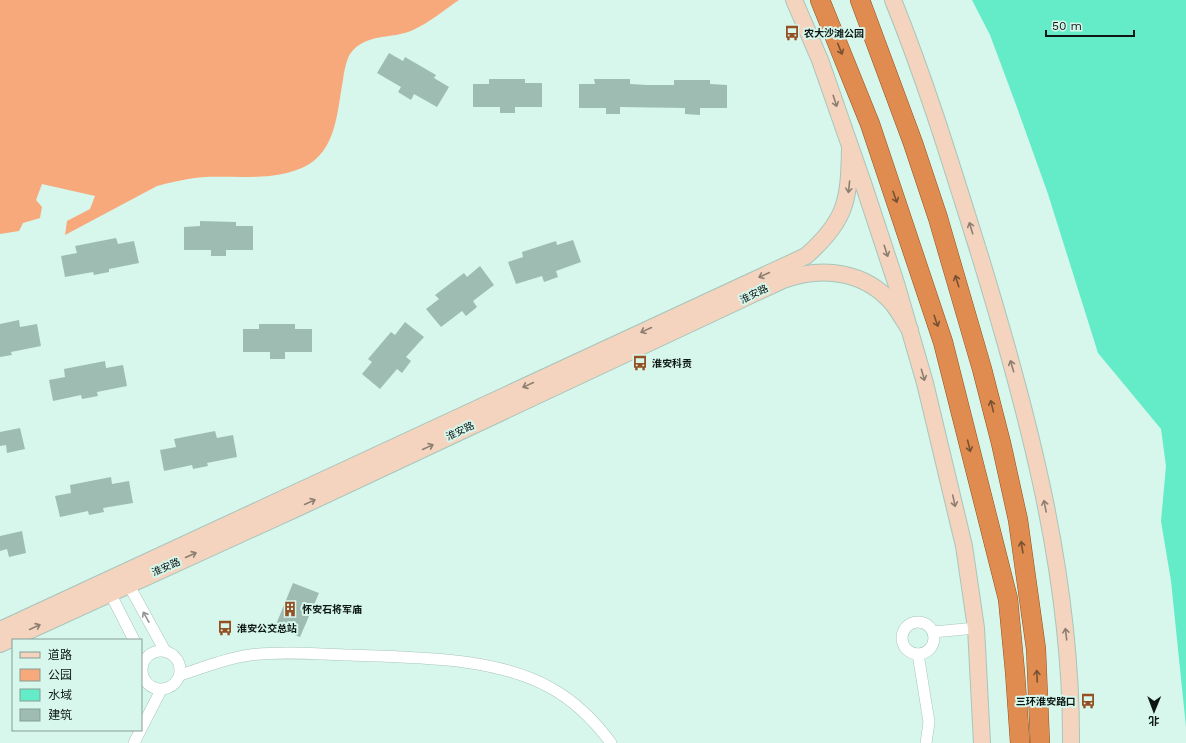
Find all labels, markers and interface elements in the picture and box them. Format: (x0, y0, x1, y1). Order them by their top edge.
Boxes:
scale bar (1046, 12, 1134, 38)
text: 50 m (1052, 19, 1082, 33)
bus stop icon: 农大沙滩公园 (783, 24, 801, 42)
place label: 农大沙滩公园 (804, 27, 864, 39)
one-way arrow (836, 43, 844, 55)
one-way arrow (832, 94, 839, 107)
one-way arrow (845, 180, 852, 193)
one-way arrow (891, 191, 899, 203)
one-way arrow (967, 221, 974, 234)
one-way arrow (883, 244, 890, 257)
one-way arrow (758, 272, 770, 279)
one-way arrow (953, 275, 960, 288)
street label: 淮安路 (738, 282, 770, 306)
one-way arrow (933, 314, 940, 327)
one-way arrow (640, 327, 652, 334)
bus stop icon: 淮安科贡 (631, 354, 649, 372)
place label: 淮安科贡 (652, 358, 692, 369)
one-way arrow (1008, 359, 1016, 372)
one-way arrow (920, 368, 927, 381)
one-way arrow (523, 382, 535, 389)
one-way arrow (988, 400, 995, 413)
street label: 淮安路 (444, 420, 476, 442)
one-way arrow (966, 439, 974, 452)
one-way arrow (421, 443, 433, 450)
one-way arrow (951, 494, 959, 507)
one-way arrow (304, 498, 316, 505)
one-way arrow (1040, 500, 1048, 513)
one-way arrow (1018, 541, 1026, 554)
one-way arrow (185, 551, 197, 558)
street label: 淮安路 (150, 556, 182, 578)
building icon: 怀安石将军庙 (281, 600, 299, 618)
place label: 怀安石将军庙 (302, 604, 362, 615)
one-way arrow (142, 611, 150, 623)
bus stop icon: 淮安公交总站 (216, 619, 234, 637)
one-way arrow (29, 623, 41, 630)
place label: 淮安公交总站 (237, 623, 297, 634)
one-way arrow (1062, 628, 1070, 641)
legend (12, 639, 142, 731)
text: 道路 (48, 648, 72, 662)
text: 公园 (48, 668, 72, 682)
one-way arrow (1034, 670, 1041, 683)
text: 水域 (48, 688, 72, 702)
north arrow (1134, 691, 1174, 731)
bus stop icon: 三环淮安路口 (1079, 692, 1097, 710)
place label: 三环淮安路口 (1016, 696, 1076, 707)
text: 建筑 (48, 708, 72, 722)
text: 北 (1148, 714, 1159, 727)

